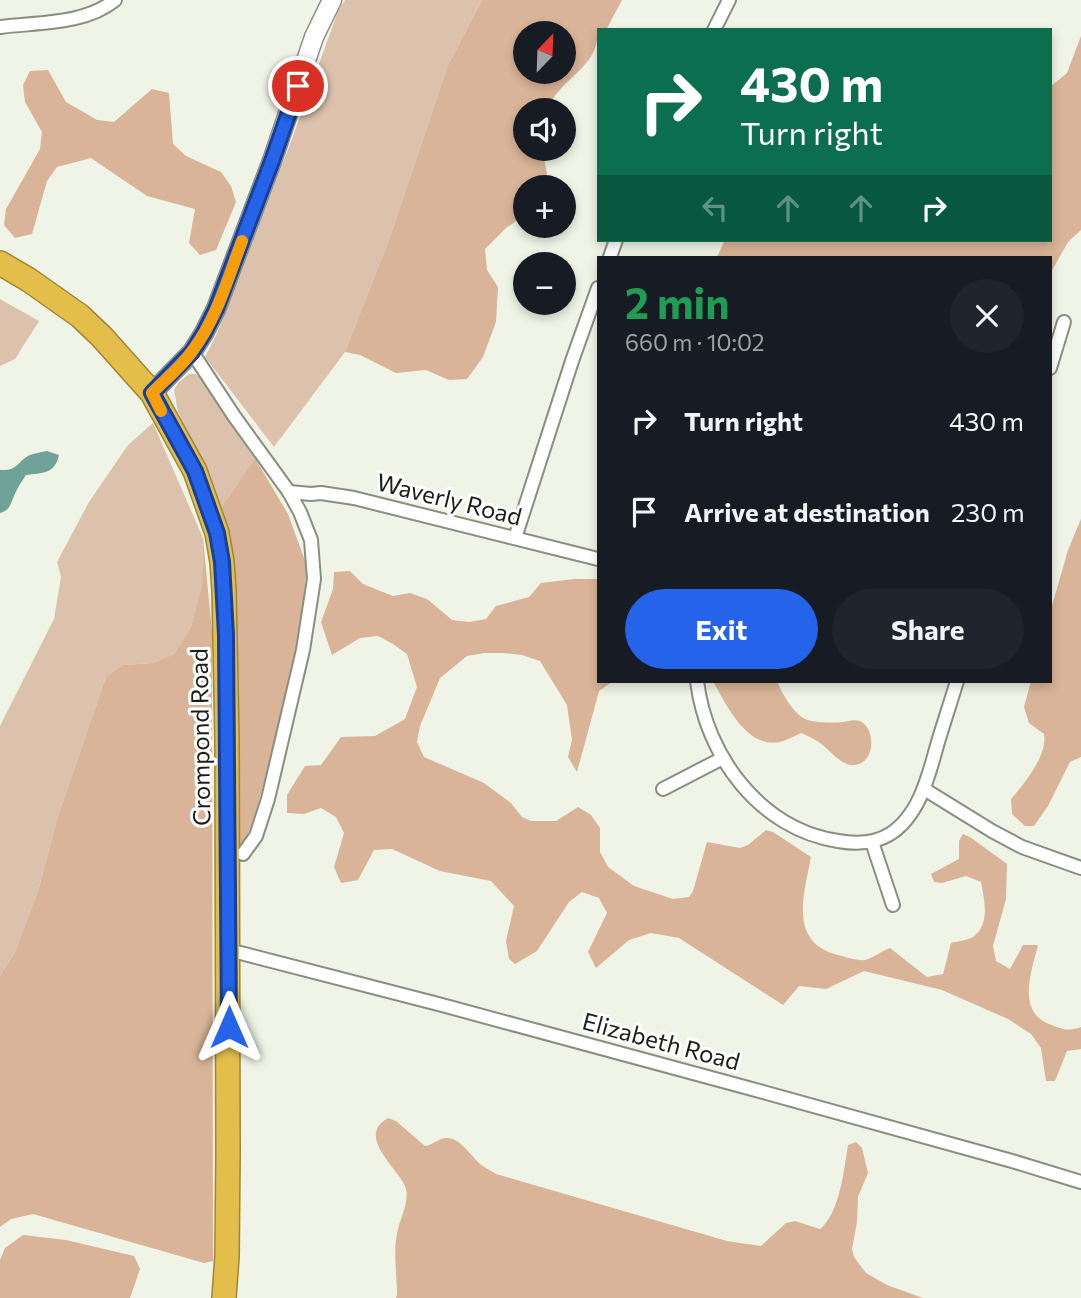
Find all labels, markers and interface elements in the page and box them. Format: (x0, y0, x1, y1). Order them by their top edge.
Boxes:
north arrow (513, 21, 576, 84)
map controls (513, 21, 576, 315)
text: 430 m (740, 52, 883, 112)
pin (268, 56, 328, 116)
icon: right (625, 56, 716, 147)
icon: arrive (279, 67, 317, 105)
button: sound (513, 98, 576, 161)
text: Turn right (740, 112, 883, 152)
button: + (513, 175, 576, 238)
icon: left (696, 189, 734, 227)
icon: ahead (769, 189, 807, 227)
icon: ahead (842, 189, 880, 227)
icon: right (915, 189, 953, 227)
button: − (513, 252, 576, 315)
text: 2 min (625, 276, 730, 328)
button: close (950, 279, 1024, 353)
text: 660 m · 10:02 (625, 328, 765, 356)
icon: right (625, 402, 663, 440)
text: Turn right (684, 405, 803, 436)
text: 430 m (949, 405, 1024, 436)
street label: Waverly Road (374, 466, 525, 531)
icon: arrive (625, 493, 663, 531)
text: Arrive at destination (684, 496, 930, 527)
text: 230 m (951, 496, 1025, 527)
button: Exit (625, 589, 818, 669)
button: Share (832, 589, 1024, 669)
street label: Crompond Road (183, 648, 216, 826)
position arrow (192, 990, 266, 1064)
street label: Elizabeth Road (579, 1006, 743, 1076)

